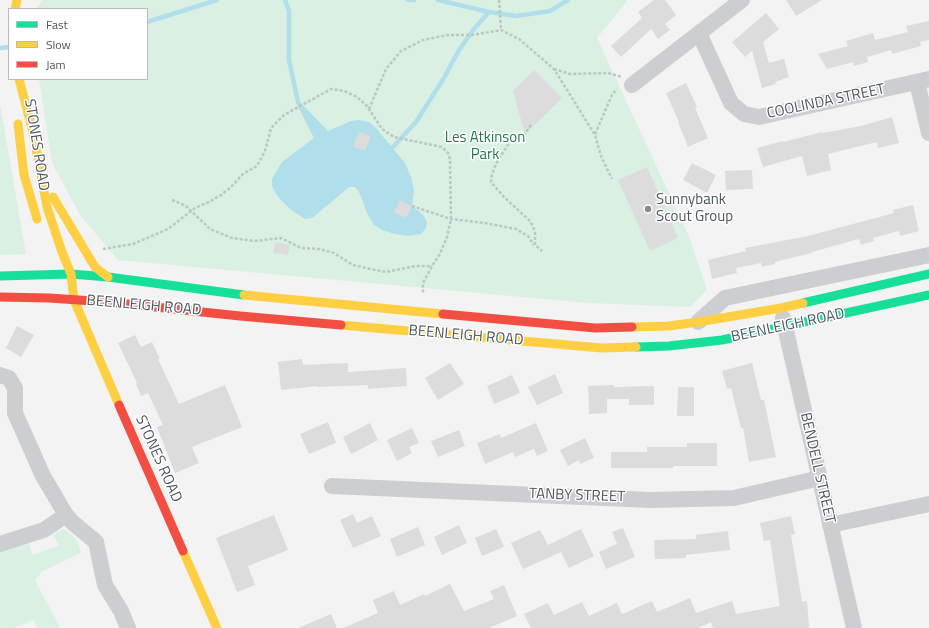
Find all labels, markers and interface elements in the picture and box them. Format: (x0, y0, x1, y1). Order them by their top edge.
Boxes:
legend (8, 8, 148, 80)
text: Fast (46, 15, 68, 34)
text: Slow (46, 35, 71, 54)
text: Jam (46, 55, 66, 74)
street label: COOLINDA STREET (765, 81, 887, 123)
street label: STONES ROAD (20, 98, 52, 192)
park label: Les Atkinson Park (445, 129, 525, 164)
place label: Sunnybank Scout Group (656, 191, 733, 226)
marker: Sunnybank Scout Group (643, 204, 653, 214)
street label: BEENLEIGH ROAD (86, 292, 202, 320)
street label: BEENLEIGH ROAD (730, 305, 846, 347)
street label: BEENLEIGH ROAD (408, 322, 524, 350)
street label: BENDELL STREET (796, 411, 838, 525)
street label: STONES ROAD (131, 413, 185, 505)
street label: TANBY STREET (529, 485, 625, 507)

